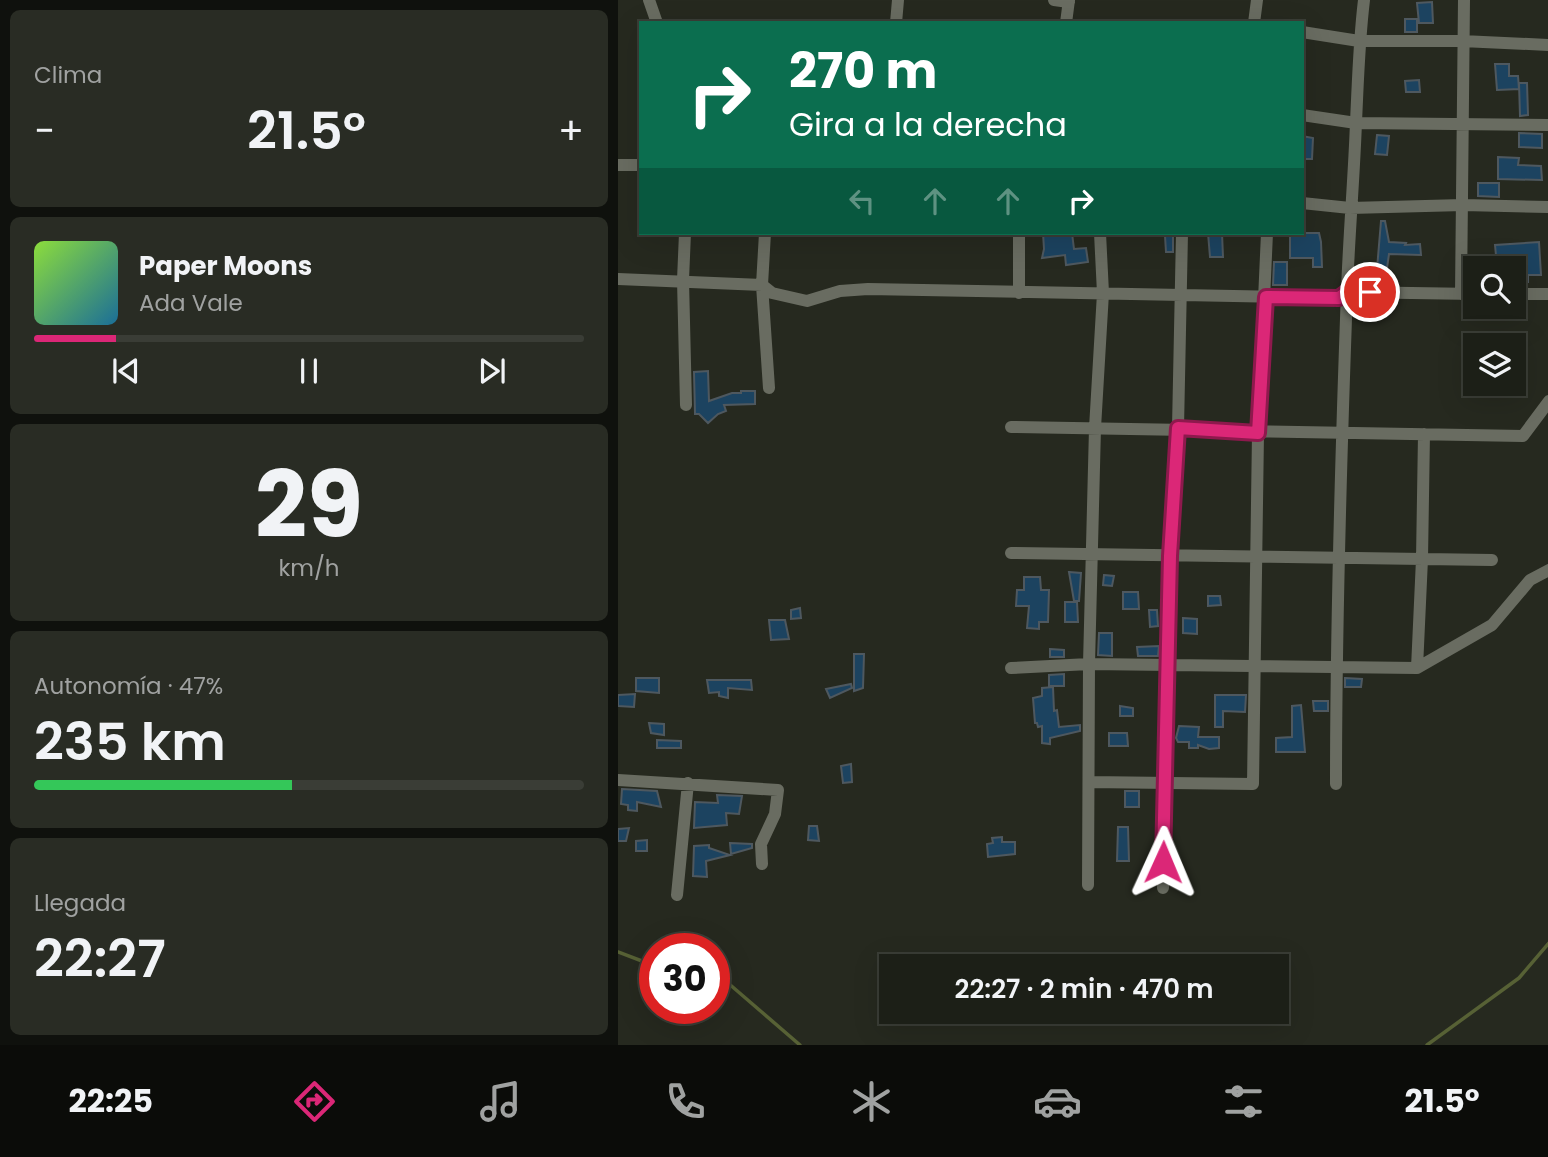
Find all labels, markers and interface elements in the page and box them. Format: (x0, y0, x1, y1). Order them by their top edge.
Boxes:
text: 270 m (789, 37, 937, 105)
icon: right (674, 49, 765, 140)
text: Clima (34, 59, 102, 91)
text: 21.5° (247, 94, 366, 167)
text: Gira a la derecha (789, 102, 1067, 147)
text: − (34, 104, 55, 157)
text: + (558, 104, 584, 157)
icon: left (843, 182, 881, 220)
icon: ahead (916, 182, 954, 220)
icon: ahead (989, 182, 1027, 220)
icon: right (1062, 182, 1100, 220)
text: Paper Moons (139, 248, 312, 284)
map controls (1463, 256, 1526, 396)
button: search (1463, 256, 1526, 319)
pin (1340, 262, 1400, 322)
icon: arrive (1351, 273, 1389, 311)
text: Ada Vale (139, 287, 243, 319)
button: layers (1463, 333, 1526, 396)
icon: previous (107, 352, 145, 390)
icon: pause (290, 352, 328, 390)
icon: next (473, 352, 511, 390)
text: 29 (255, 441, 363, 569)
text: km/h (278, 552, 340, 584)
text: Autonomía · 47% (34, 670, 223, 702)
text: 235 km (34, 705, 226, 778)
position arrow (1126, 825, 1200, 899)
text: Llegada (34, 887, 126, 919)
text: 22:27 (34, 922, 166, 995)
speed limit sign: 30 (639, 933, 730, 1024)
text: 22:27 · 2 min · 470 m (954, 971, 1214, 1007)
icon: directions (290, 1077, 339, 1126)
icon: music (476, 1077, 525, 1126)
icon: phone (661, 1077, 710, 1126)
icon: climate (847, 1077, 896, 1126)
icon: car (1033, 1077, 1082, 1126)
icon: filters (1219, 1077, 1268, 1126)
text: 22:25 (68, 1078, 153, 1123)
text: 21.5° (1405, 1078, 1480, 1123)

